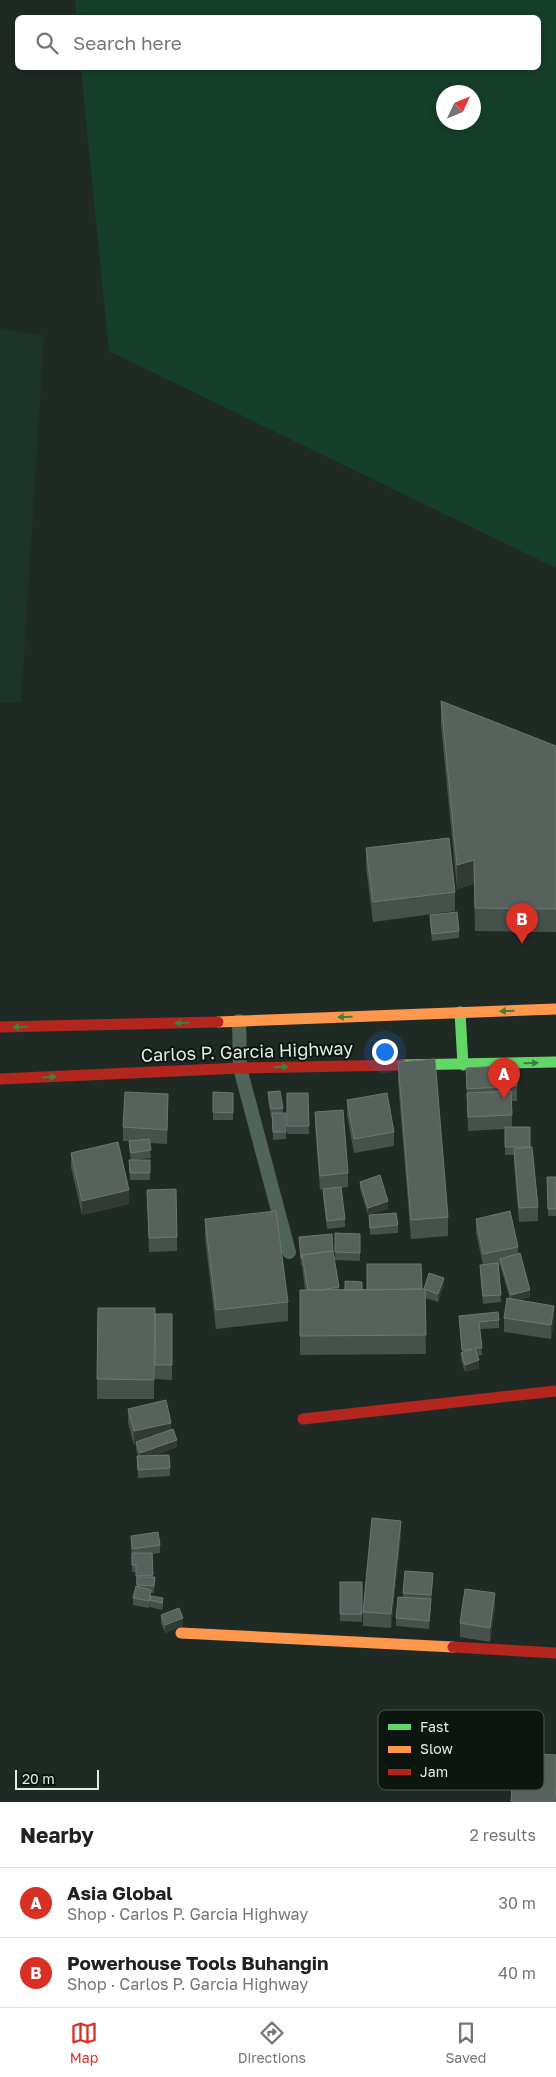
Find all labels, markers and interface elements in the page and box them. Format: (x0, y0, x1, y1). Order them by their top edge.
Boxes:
search box (15, 15, 541, 70)
icon: search (33, 29, 61, 57)
text: Search here (73, 31, 182, 54)
north arrow (436, 85, 481, 130)
pin: B (506, 903, 538, 944)
one-way arrow (499, 1007, 515, 1015)
one-way arrow (337, 1013, 353, 1021)
one-way arrow (174, 1019, 190, 1027)
one-way arrow (12, 1023, 28, 1031)
street label: Carlos P. Garcia Highway (140, 1036, 354, 1066)
your location (372, 1039, 398, 1065)
pin: A (488, 1058, 520, 1099)
one-way arrow (523, 1058, 539, 1066)
one-way arrow (273, 1063, 289, 1071)
one-way arrow (41, 1072, 57, 1080)
legend (378, 1710, 544, 1790)
text: Fast (420, 1718, 449, 1735)
text: Slow (420, 1740, 453, 1757)
text: Jam (420, 1763, 448, 1780)
scale bar (15, 1767, 99, 1790)
text: 20 m (22, 1770, 55, 1787)
text: Nearby (20, 1822, 94, 1848)
text: 2 results (470, 1825, 536, 1845)
text: Asia Global (67, 1881, 173, 1904)
text: A (30, 1893, 42, 1913)
text: 30 m (499, 1893, 536, 1913)
text: Shop · Carlos P. Garcia Highway (67, 1904, 308, 1924)
text: Powerhouse Tools Buhangin (67, 1951, 328, 1974)
text: B (30, 1963, 42, 1983)
text: 40 m (498, 1963, 536, 1983)
text: Shop · Carlos P. Garcia Highway (67, 1974, 308, 1994)
tab: Map (70, 2019, 98, 2066)
tab: Directions (238, 2019, 306, 2066)
tab: Saved (445, 2019, 486, 2066)

